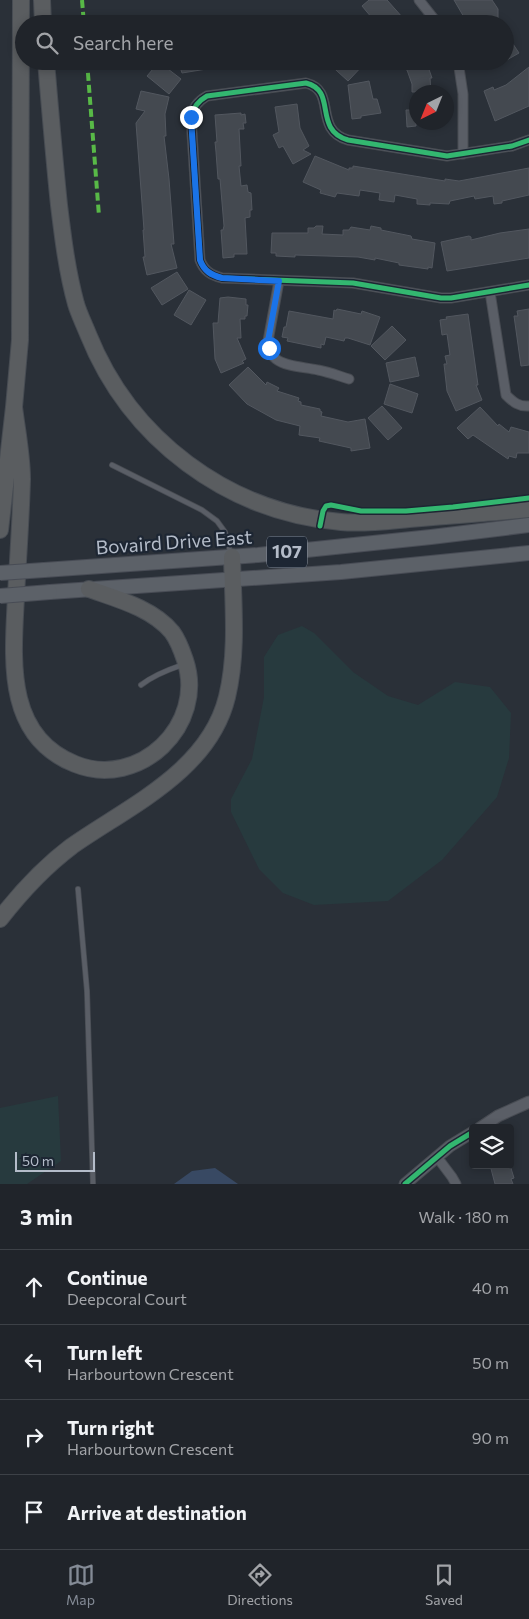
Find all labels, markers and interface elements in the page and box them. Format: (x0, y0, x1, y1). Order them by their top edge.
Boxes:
search box (15, 15, 514, 70)
icon: search (33, 29, 61, 57)
text: Search here (73, 31, 173, 54)
north arrow (409, 85, 454, 130)
route end (180, 106, 203, 129)
route start (258, 337, 281, 360)
street label: Bovaird Drive East (95, 525, 253, 558)
road number: 107 (267, 536, 307, 568)
map controls (469, 1124, 514, 1169)
button: layers (469, 1124, 514, 1169)
scale bar (15, 1149, 95, 1172)
text: 50 m (22, 1152, 54, 1169)
text: 3 min (20, 1204, 73, 1229)
text: Walk · 180 m (419, 1207, 509, 1226)
text: Continue (67, 1266, 147, 1289)
icon: ahead (20, 1273, 48, 1301)
text: 40 m (472, 1278, 509, 1297)
text: Deepcoral Court (67, 1289, 187, 1308)
text: Turn left (67, 1341, 142, 1364)
icon: left (20, 1348, 48, 1376)
text: 50 m (472, 1353, 509, 1372)
text: Harbourtown Crescent (67, 1364, 234, 1383)
text: Turn right (67, 1416, 154, 1439)
icon: right (20, 1423, 48, 1451)
text: 90 m (472, 1428, 509, 1447)
text: Harbourtown Crescent (67, 1439, 234, 1458)
icon: arrive (20, 1498, 48, 1526)
text: Arrive at destination (67, 1501, 247, 1524)
tab: Map (66, 1561, 95, 1608)
tab: Directions (227, 1561, 293, 1608)
tab: Saved (425, 1561, 463, 1608)

